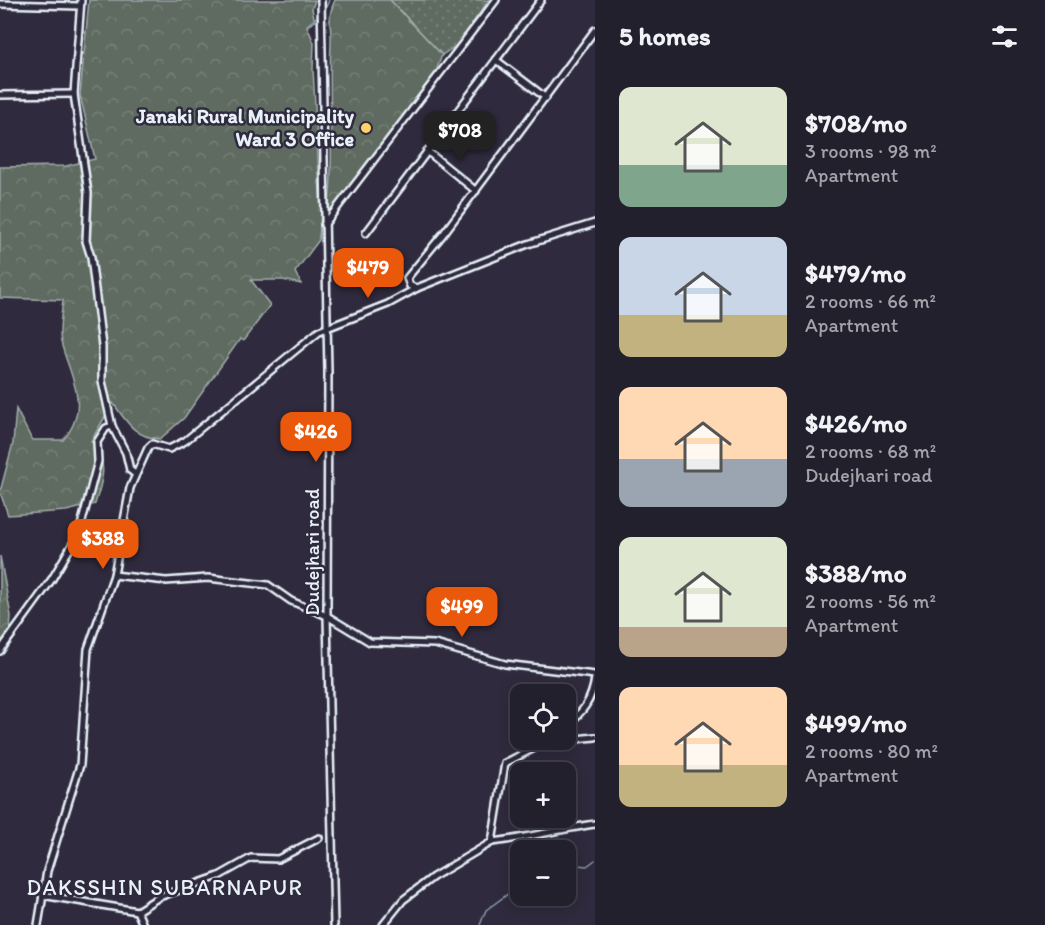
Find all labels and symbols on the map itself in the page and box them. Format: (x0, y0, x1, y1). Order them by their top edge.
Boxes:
place label: Janaki Rural Municipality Ward 3 Office (135, 104, 355, 151)
pin: $708 (424, 111, 496, 162)
marker: Janaki Rural Municipality Ward 3 Office (359, 121, 373, 135)
pin: $479 (332, 248, 404, 299)
pin: $426 (280, 412, 352, 463)
street label: Dudejhari road (300, 488, 324, 616)
pin: $388 (67, 519, 139, 570)
pin: $499 (426, 587, 498, 638)
district label: DAKSSHIN SUBARNAPUR (27, 874, 303, 901)

